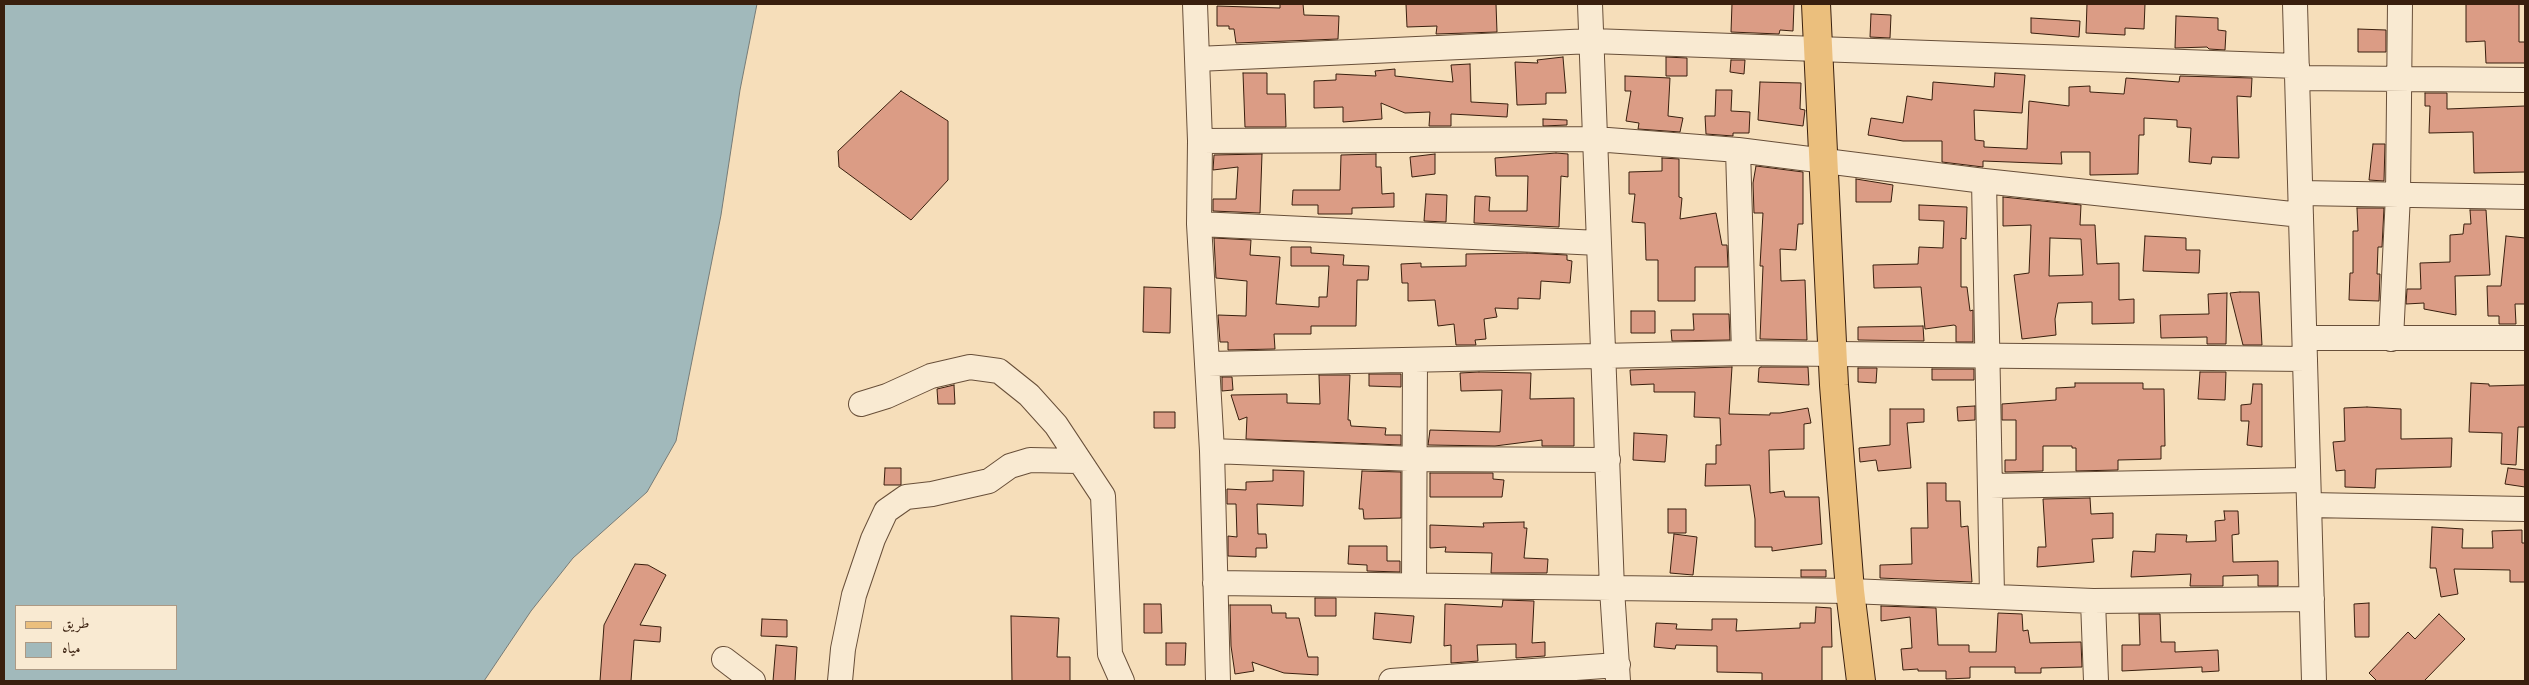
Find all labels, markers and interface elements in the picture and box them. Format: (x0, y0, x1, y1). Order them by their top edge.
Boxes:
legend (15, 605, 178, 670)
text: طريق (62, 614, 89, 633)
text: مياه (62, 639, 80, 658)

